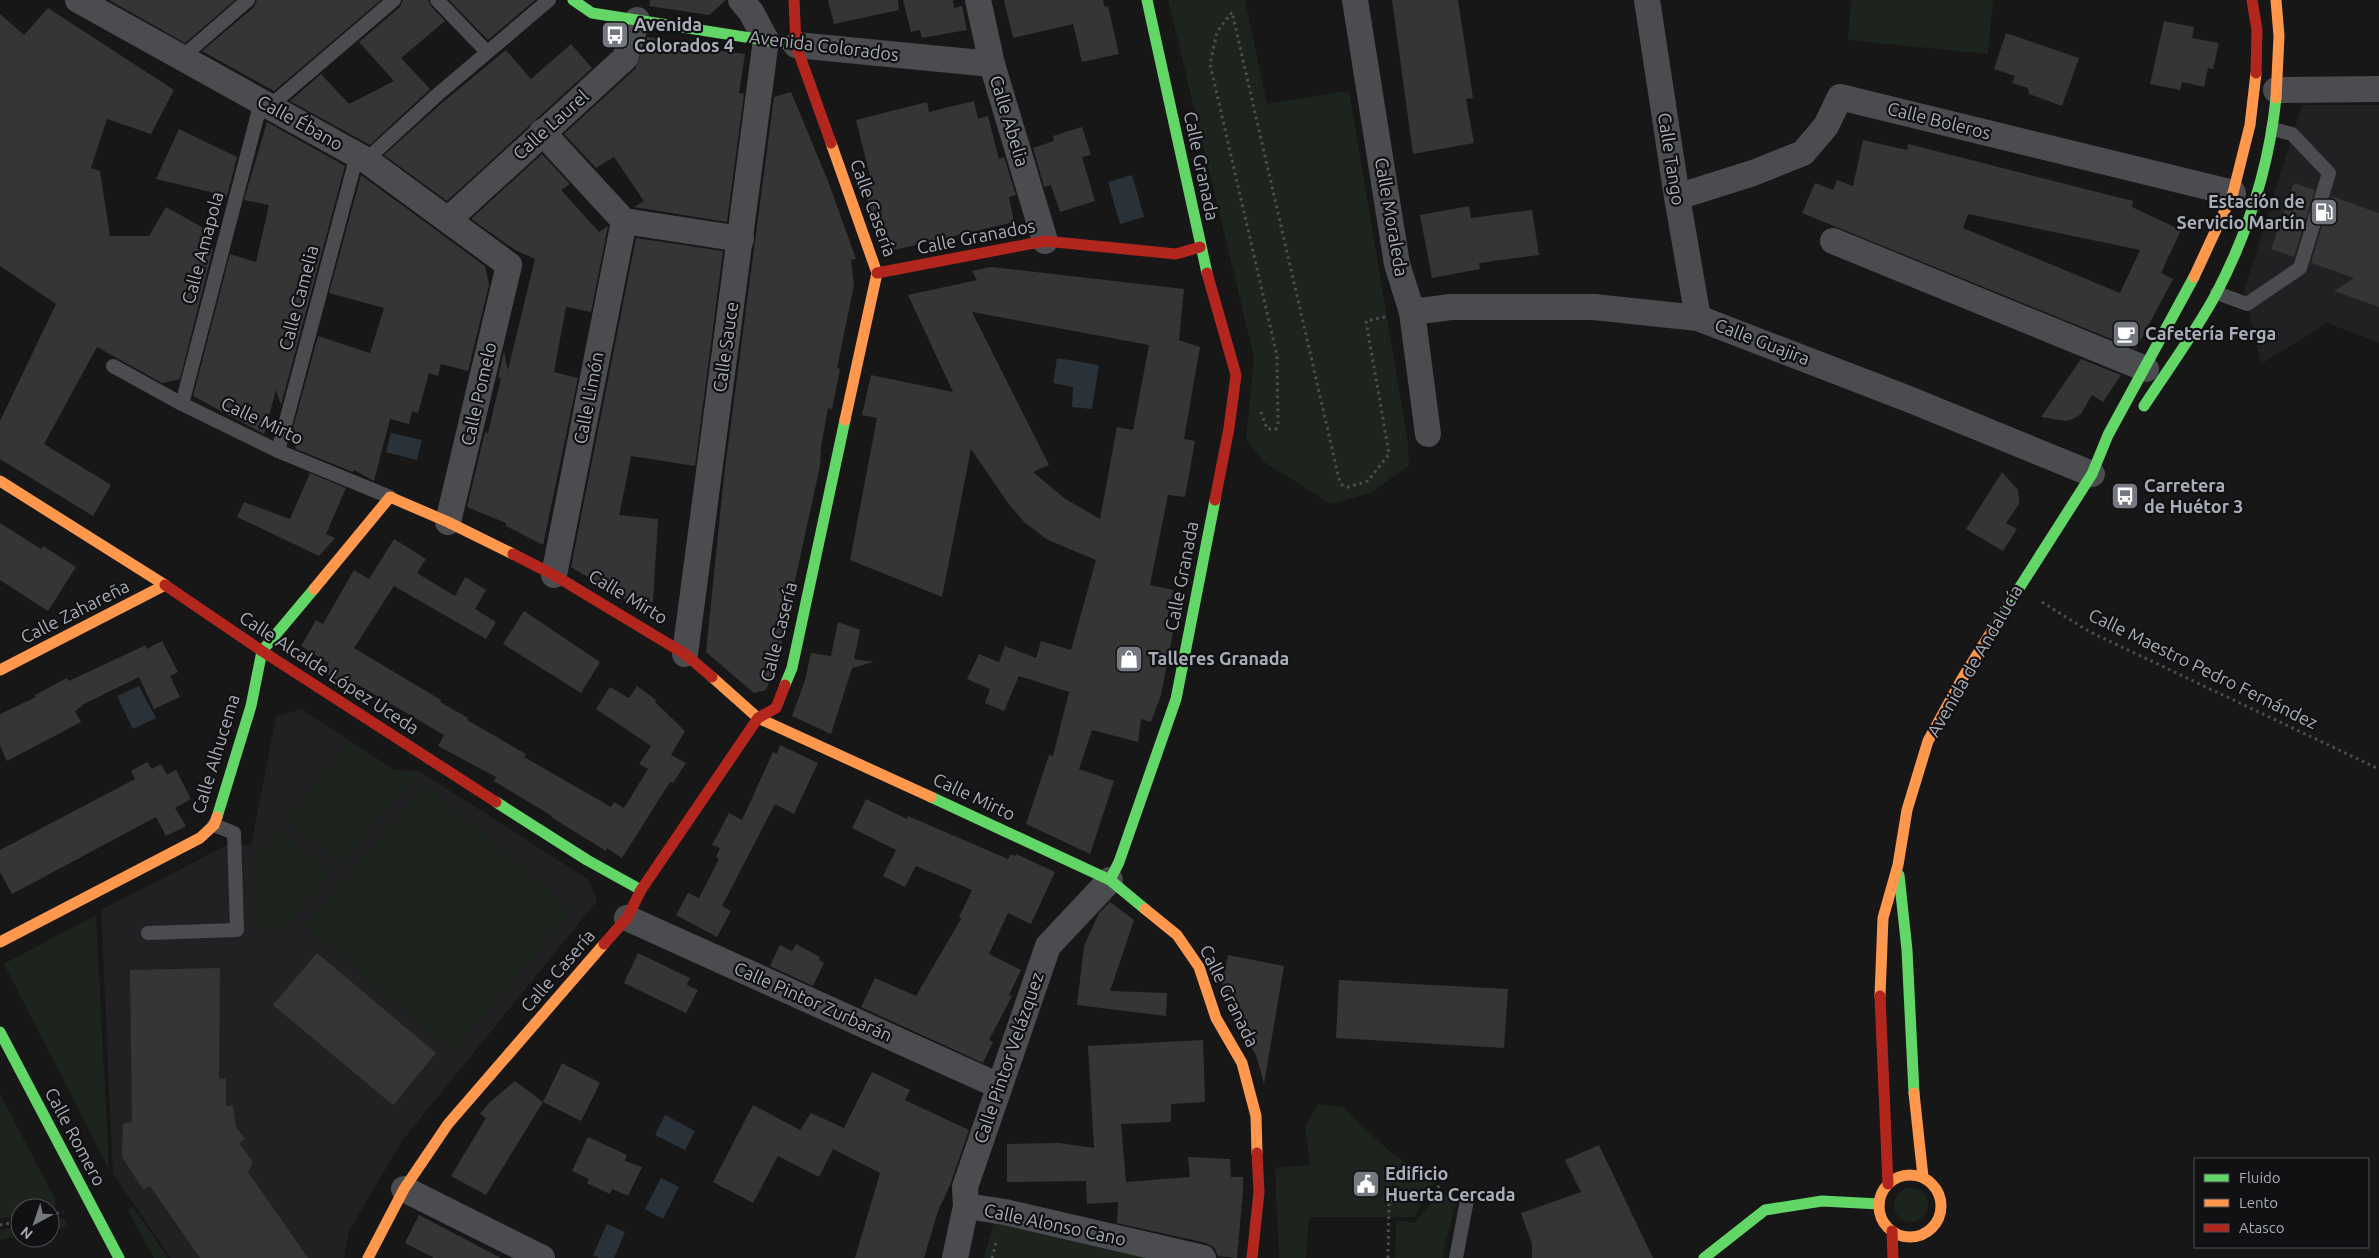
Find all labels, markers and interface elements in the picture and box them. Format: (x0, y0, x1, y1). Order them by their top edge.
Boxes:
place label: Avenida Colorados 4 (634, 14, 734, 55)
bus stop icon: Avenida Colorados 4 (600, 20, 630, 50)
street label: Avenida Colorados (748, 26, 900, 64)
street label: Calle Abelia (987, 73, 1033, 169)
street label: Calle Laurel (509, 85, 592, 163)
street label: Calle Ébano (254, 90, 347, 154)
street label: Calle Boleros (1886, 98, 1993, 143)
street label: Calle Granada (1181, 109, 1223, 222)
street label: Calle Tango (1655, 111, 1689, 207)
street label: Calle Casería (847, 156, 901, 259)
street label: Calle Moraleda (1372, 156, 1412, 278)
street label: Calle Amapola (177, 189, 227, 306)
place label: Estación de Servicio Martín (2176, 191, 2305, 232)
fuel station icon: Estación de Servicio Martín (2309, 197, 2339, 227)
street label: Calle Granados (915, 215, 1037, 257)
street label: Calle Camelia (274, 243, 322, 352)
street label: Calle Sauce (709, 300, 741, 393)
street label: Calle Guajira (1712, 314, 1813, 368)
cafe icon: Cafetería Ferga (2111, 319, 2141, 349)
place label: Cafetería Ferga (2145, 323, 2276, 343)
street label: Calle Pomelo (456, 340, 500, 447)
street label: Calle Limón (569, 350, 607, 446)
street label: Calle Mirto (218, 392, 307, 448)
place label: Carretera de Huétor 3 (2144, 475, 2244, 516)
bus stop icon: Carretera de Huétor 3 (2110, 481, 2140, 511)
street label: Calle Granada (1161, 519, 1201, 632)
street label: Calle Mirto (586, 565, 671, 627)
street label: Calle Zahareña (17, 575, 132, 647)
street label: Calle Casería (756, 580, 800, 684)
street label: Avenida de Andalucía (1922, 581, 2026, 740)
street label: Calle Maestro Pedro Fernández (2086, 604, 2321, 732)
street label: Calle Alcalde López Uceda (236, 607, 423, 738)
shop icon: Talleres Granada (1114, 644, 1144, 674)
place label: Talleres Granada (1148, 648, 1289, 668)
street label: Calle Alhucema (187, 692, 243, 816)
street label: Calle Mirto (930, 768, 1019, 824)
street label: Calle Casería (516, 925, 598, 1016)
street label: Calle Granada (1197, 941, 1263, 1050)
street label: Calle Pintor Zurbarán (731, 957, 896, 1045)
street label: Calle Pintor Velázquez (969, 970, 1047, 1146)
street label: Calle Romero (42, 1084, 110, 1189)
legend (2194, 1158, 2369, 1248)
place label: Edificio Huerta Cercada (1385, 1163, 1516, 1204)
public building icon: Edificio Huerta Cercada (1351, 1169, 1381, 1199)
text: Fluido (2239, 1169, 2281, 1186)
text: Lento (2239, 1194, 2278, 1211)
north arrow (10, 1198, 60, 1248)
street label: Calle Alonso Cano (982, 1199, 1128, 1249)
text: Atasco (2239, 1219, 2285, 1236)
text: N (17, 1223, 36, 1242)

